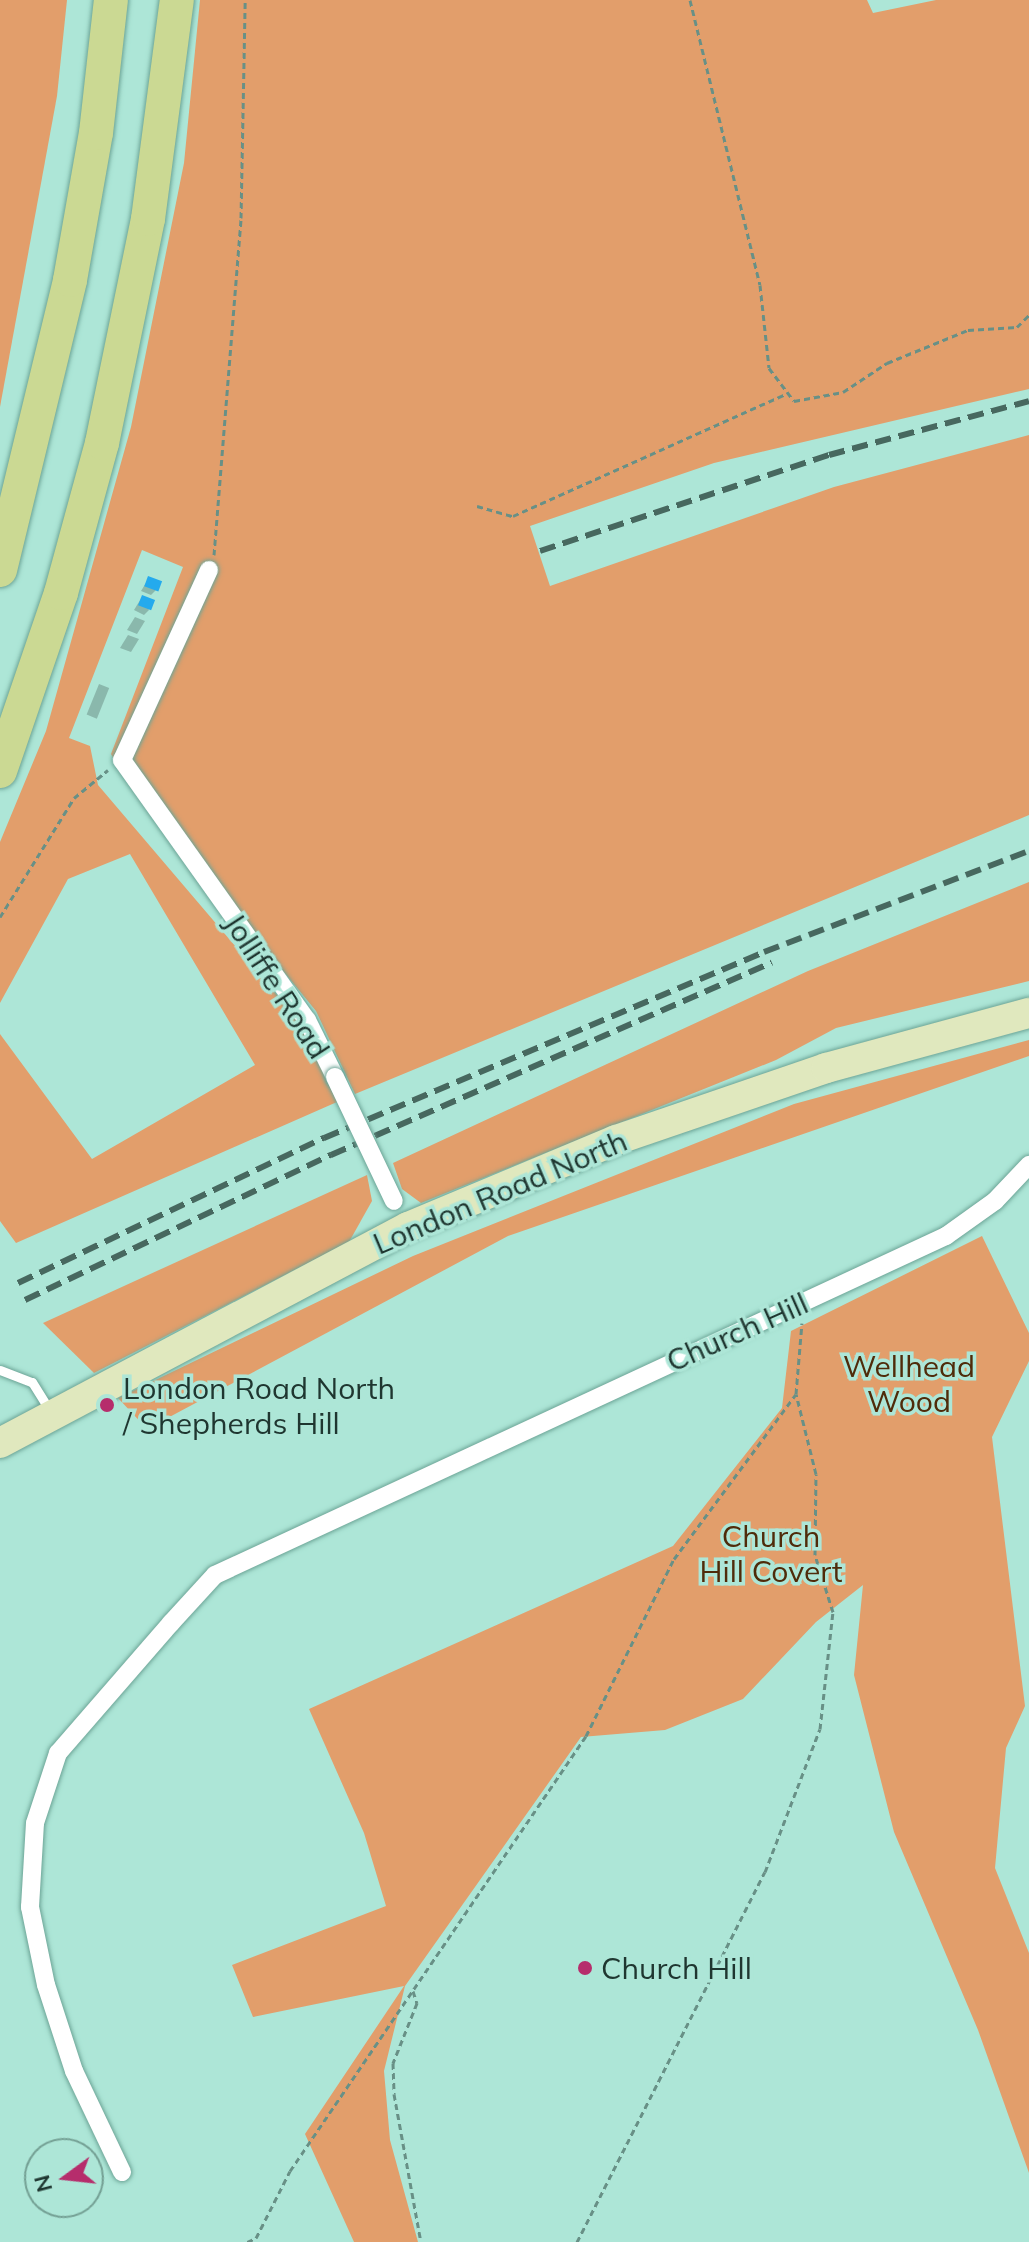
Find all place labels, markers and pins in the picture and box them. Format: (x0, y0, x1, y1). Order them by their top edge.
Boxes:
place label: London Road North / Shepherds Hill (123, 1370, 395, 1440)
marker: London Road North / Shepherds Hill (98, 1396, 116, 1414)
place label: Church Hill (601, 1950, 752, 1986)
marker: Church Hill (576, 1959, 594, 1977)

